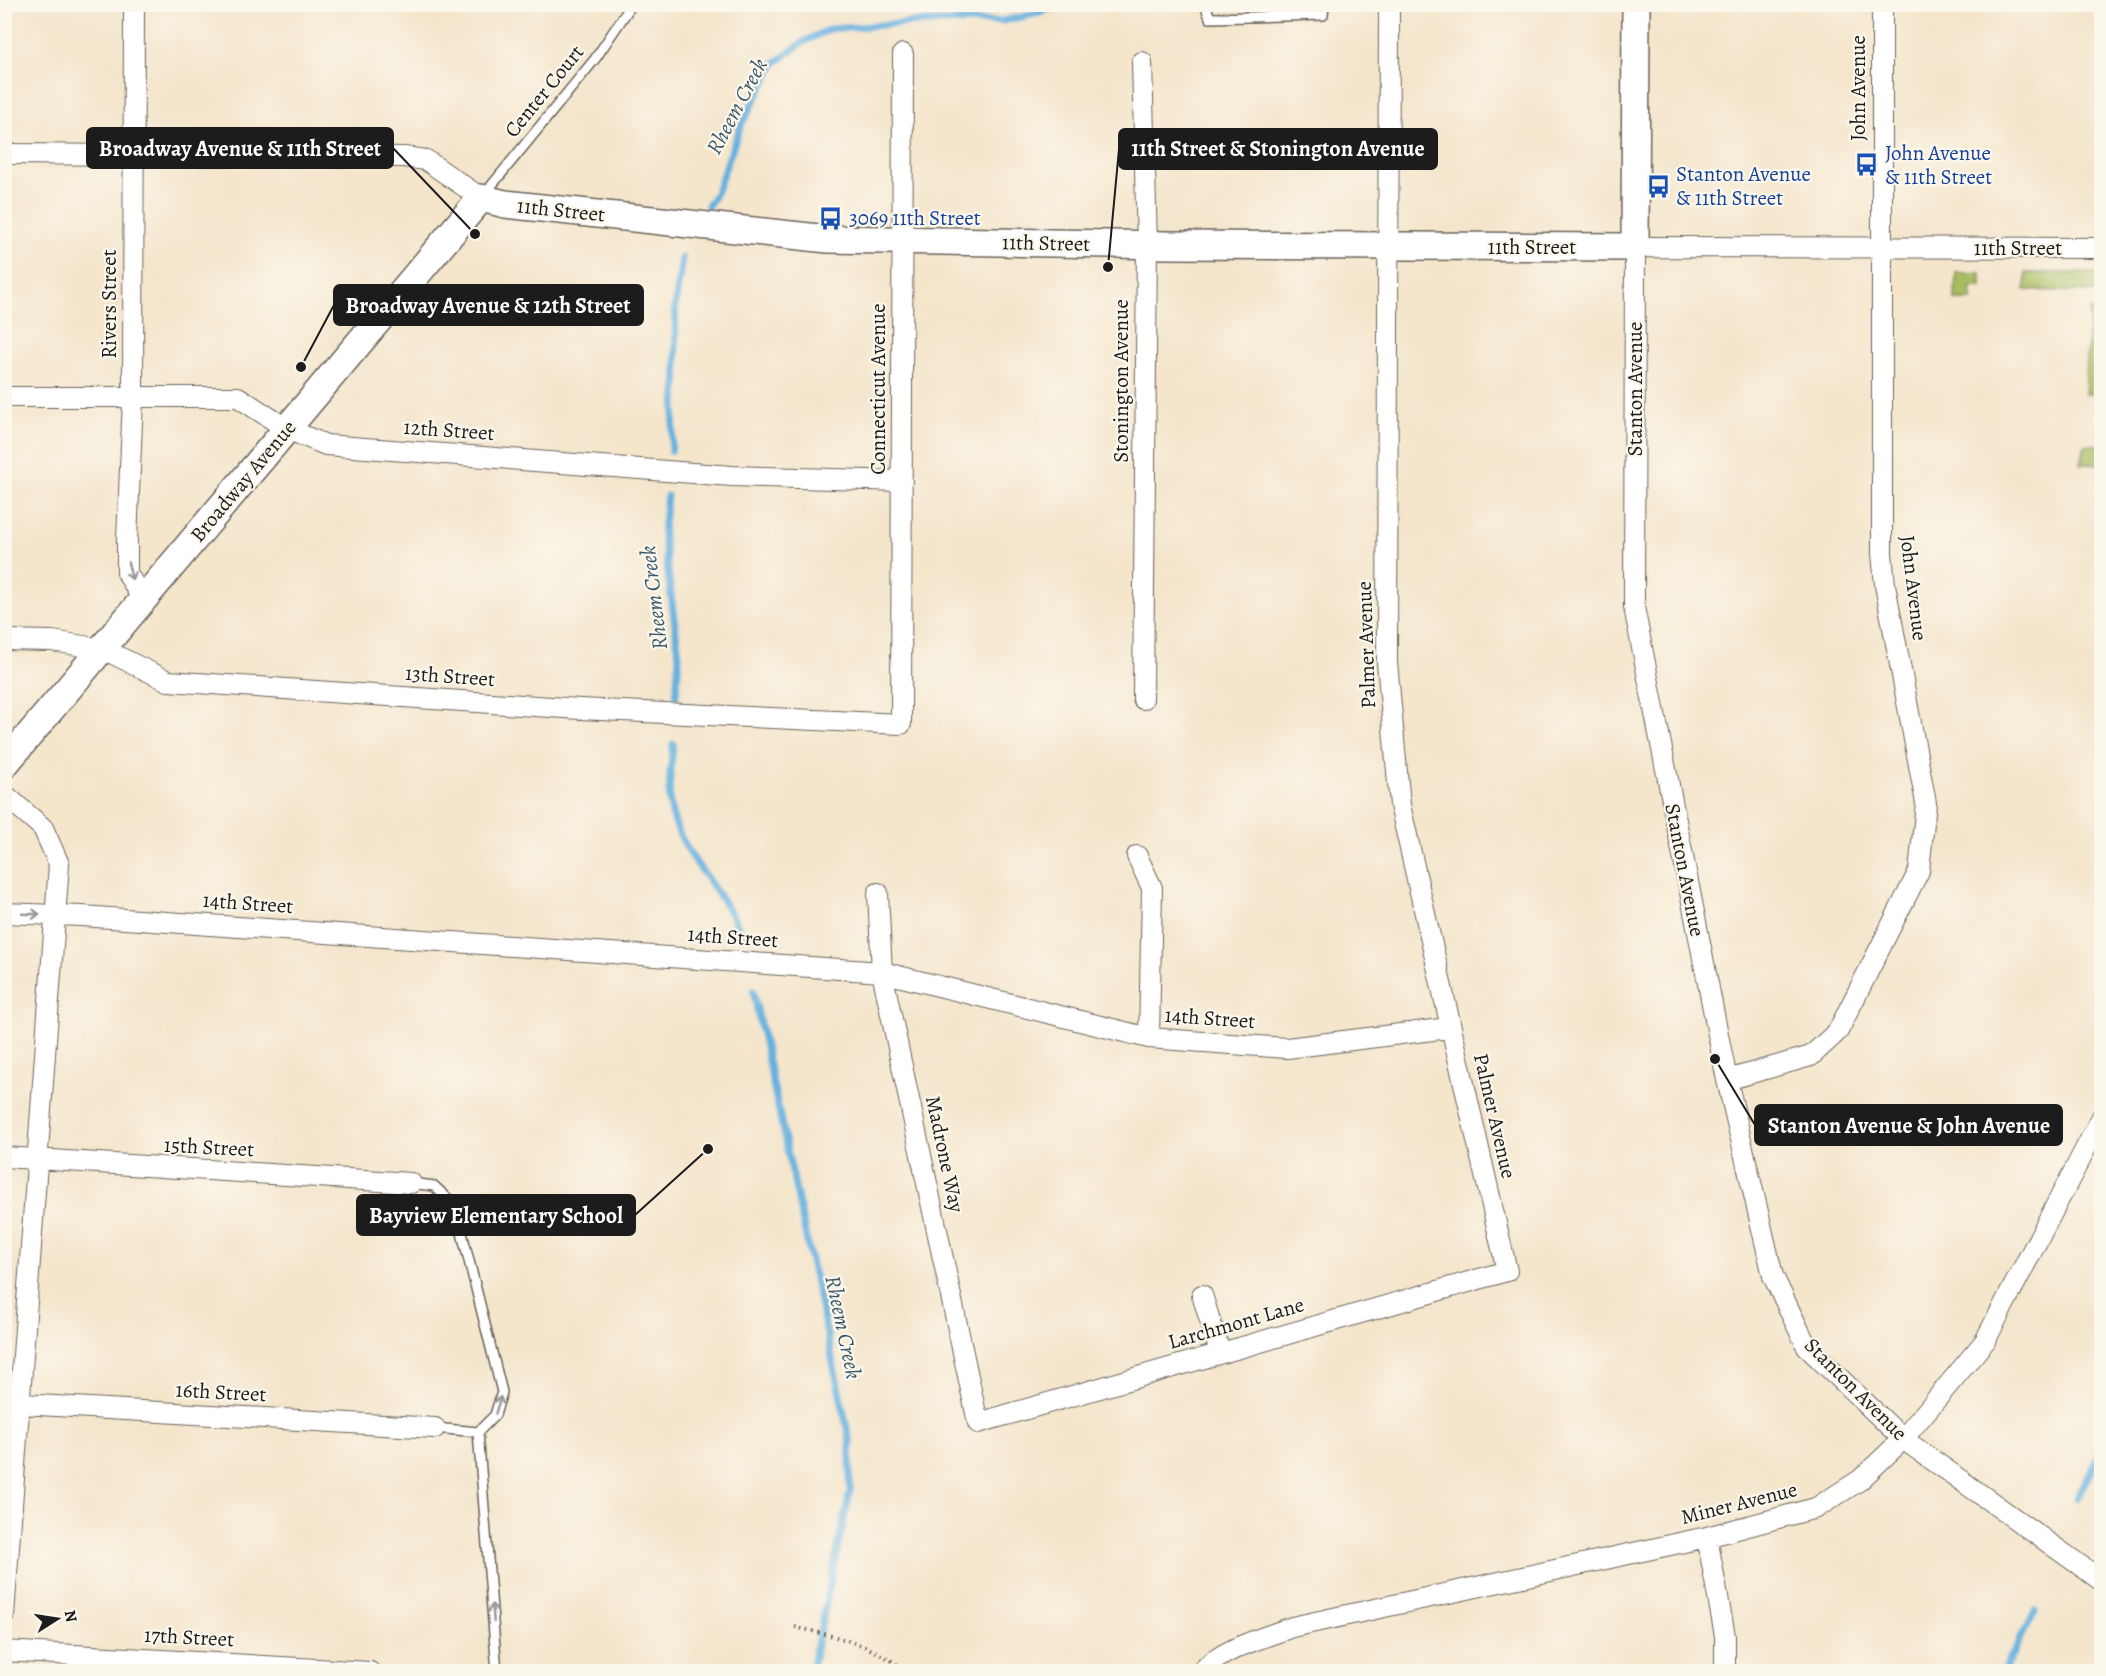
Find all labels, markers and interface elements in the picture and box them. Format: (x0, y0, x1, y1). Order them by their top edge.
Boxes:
street label: John Avenue (1844, 35, 1872, 141)
street label: Center Court (498, 39, 590, 143)
water label: Rheem Creek (699, 53, 775, 160)
callout: Broadway Avenue & 11th Street (87, 128, 393, 168)
callout: 11th Street & Stonington Avenue (1119, 129, 1437, 169)
text: Broadway Avenue & 11th Street (99, 134, 382, 164)
text: 11th Street & Stonington Avenue (1131, 134, 1425, 164)
place label: John Avenue & 11th Street (1885, 139, 1992, 191)
bus stop icon: John Avenue & 11th Street (1854, 152, 1880, 178)
place label: Stanton Avenue & 11th Street (1676, 160, 1811, 212)
bus stop icon: Stanton Avenue & 11th Street (1645, 173, 1671, 199)
street label: 11th Street (516, 191, 606, 229)
place label: 3069 11th Street (849, 204, 981, 232)
bus stop icon: 3069 11th Street (818, 205, 844, 231)
street label: 11th Street (1002, 228, 1090, 258)
street label: 11th Street (1488, 233, 1576, 261)
street label: 11th Street (1974, 234, 2062, 262)
street label: Rivers Street (95, 249, 123, 359)
callout: Broadway Avenue & 12th Street (334, 285, 643, 325)
text: Broadway Avenue & 12th Street (345, 291, 631, 321)
street label: Stonington Avenue (1107, 299, 1135, 463)
street label: Connecticut Avenue (864, 303, 892, 475)
street label: Stanton Avenue (1621, 322, 1649, 456)
street label: 12th Street (403, 413, 495, 447)
street label: Broadway Avenue (184, 414, 302, 548)
street label: John Avenue (1894, 534, 1934, 642)
water label: Rheem Creek (633, 544, 675, 652)
one-way arrow (124, 561, 136, 580)
street label: Palmer Avenue (1350, 581, 1382, 709)
street label: 13th Street (404, 659, 496, 693)
street label: Stanton Avenue (1658, 801, 1712, 939)
street label: 14th Street (202, 886, 294, 920)
one-way arrow (20, 908, 40, 920)
street label: 14th Street (687, 920, 779, 954)
street label: 14th Street (1164, 1001, 1256, 1035)
street label: Palmer Avenue (1467, 1051, 1523, 1181)
street label: Madrone Way (919, 1093, 971, 1216)
callout: Stanton Avenue & John Avenue (1755, 1105, 2062, 1145)
text: Stanton Avenue & John Avenue (1768, 1111, 2050, 1141)
street label: 15th Street (163, 1131, 255, 1163)
callout: Bayview Elementary School (357, 1195, 635, 1235)
text: Bayview Elementary School (369, 1201, 623, 1231)
water label: Rheem Creek (817, 1273, 869, 1382)
street label: Larchmont Lane (1165, 1290, 1307, 1356)
street label: Stanton Avenue (1798, 1331, 1914, 1447)
street label: 16th Street (175, 1376, 267, 1408)
one-way arrow (493, 1396, 504, 1415)
street label: Miner Avenue (1678, 1475, 1800, 1531)
north arrow (27, 1589, 87, 1649)
one-way arrow (487, 1604, 498, 1624)
text: N (59, 1608, 83, 1624)
street label: 17th Street (143, 1621, 235, 1653)

